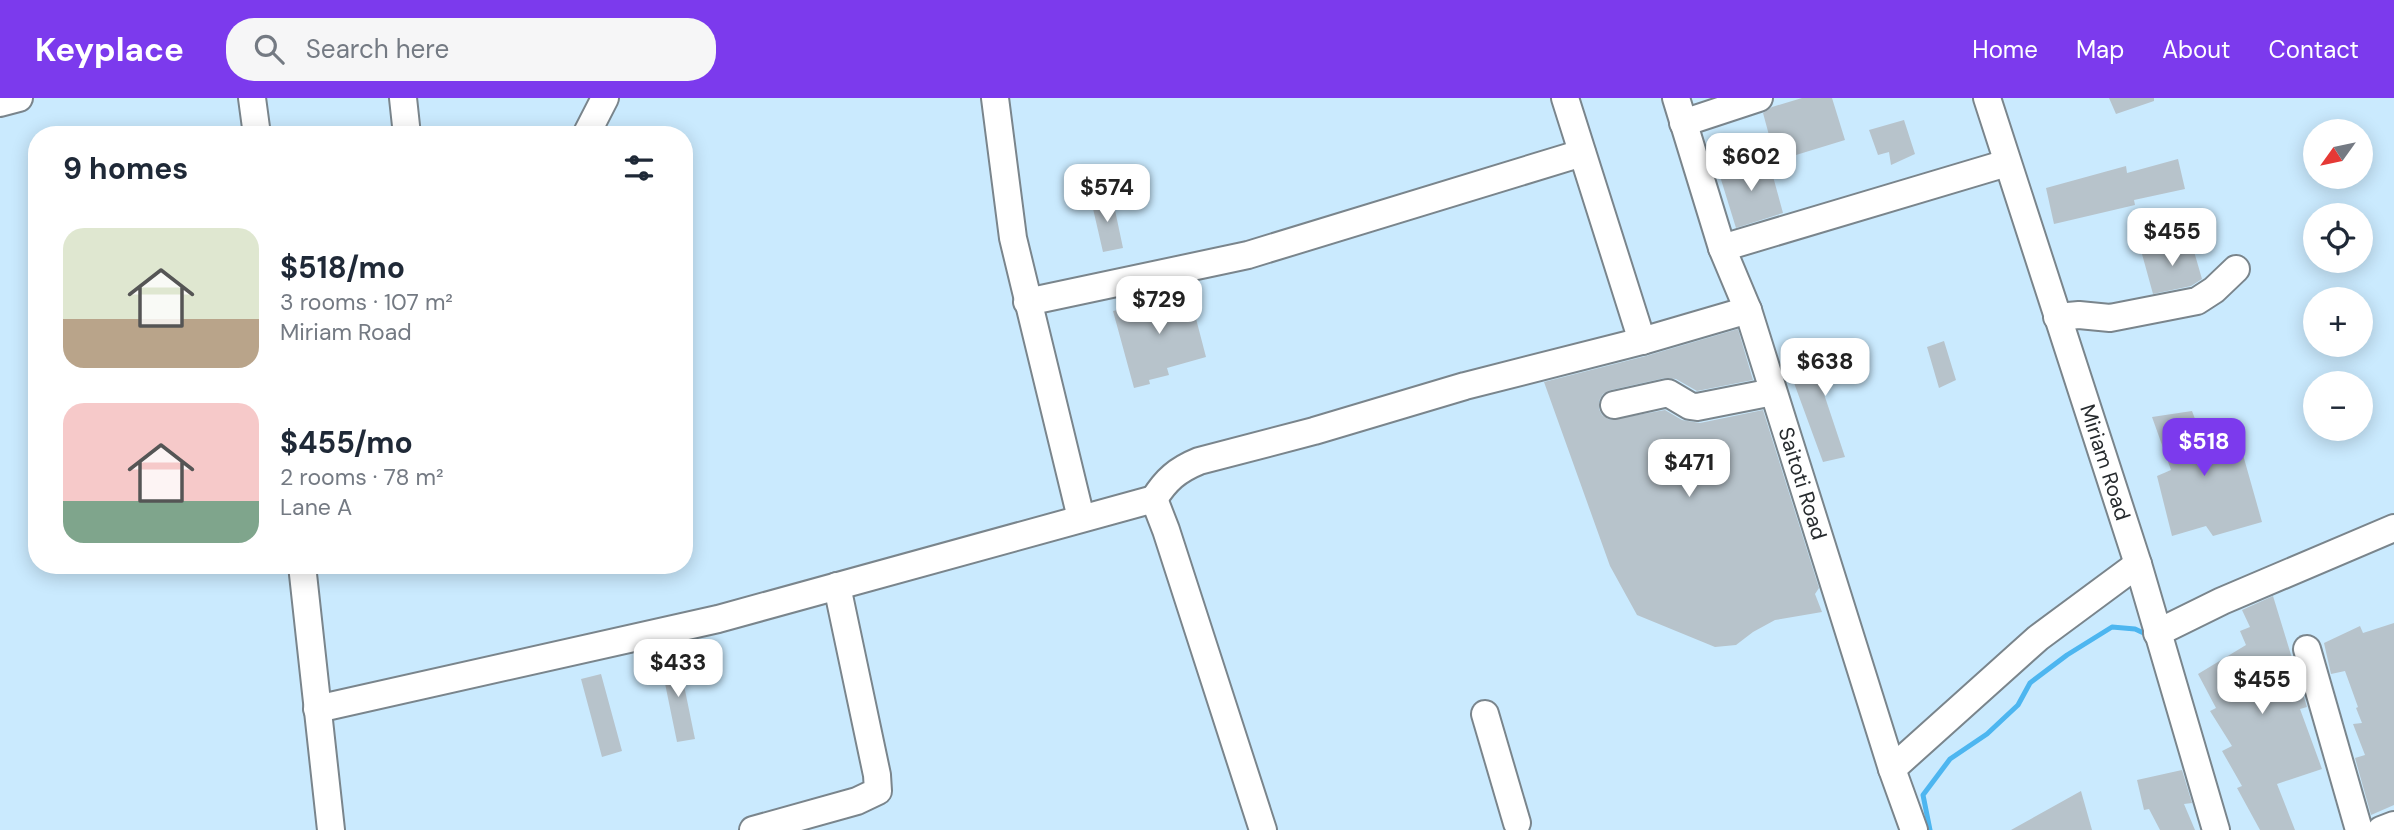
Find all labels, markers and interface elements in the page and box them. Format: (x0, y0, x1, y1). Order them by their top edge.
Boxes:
search box (226, 18, 716, 81)
text: Keyplace (35, 28, 184, 71)
icon: search (250, 30, 288, 68)
text: Search here (306, 32, 449, 66)
text: Home (1972, 34, 2038, 65)
text: Map (2076, 34, 2124, 65)
text: About (2162, 34, 2231, 65)
text: Contact (2269, 34, 2359, 65)
north arrow (2303, 119, 2373, 189)
map controls (2303, 119, 2373, 441)
pin: $602 (1710, 134, 1792, 193)
text: $602 (1722, 141, 1780, 171)
text: 9 homes (63, 149, 188, 188)
icon: filters (620, 149, 658, 187)
pin: $574 (1066, 164, 1148, 224)
text: $574 (1080, 172, 1134, 202)
button: locate (2303, 203, 2373, 273)
pin: $455 (2131, 208, 2213, 268)
text: $455 (2143, 216, 2201, 246)
text: $518/mo (280, 248, 405, 287)
icon: home (119, 256, 203, 340)
pin: $729 (1118, 276, 1200, 336)
text: $729 (1132, 284, 1186, 314)
text: 3 rooms · 107 m² (280, 287, 453, 317)
button: + (2303, 287, 2373, 357)
text: Miriam Road (280, 317, 412, 347)
pin: $638 (1784, 338, 1866, 398)
text: $638 (1797, 346, 1853, 376)
button: − (2303, 371, 2373, 441)
street label: Miriam Road (2073, 401, 2137, 524)
pin: $518 (2163, 418, 2245, 478)
text: $455/mo (280, 423, 413, 462)
street label: Saitoti Road (1772, 424, 1833, 543)
text: $518 (2178, 426, 2230, 456)
icon: home (119, 431, 203, 515)
pin: $471 (1648, 440, 1730, 499)
text: $471 (1664, 447, 1714, 477)
text: 2 rooms · 78 m² (280, 462, 444, 492)
text: Lane A (280, 492, 352, 522)
pin: $433 (637, 640, 719, 699)
text: $433 (650, 647, 706, 677)
pin: $455 (2221, 656, 2303, 716)
text: $455 (2233, 664, 2291, 694)

